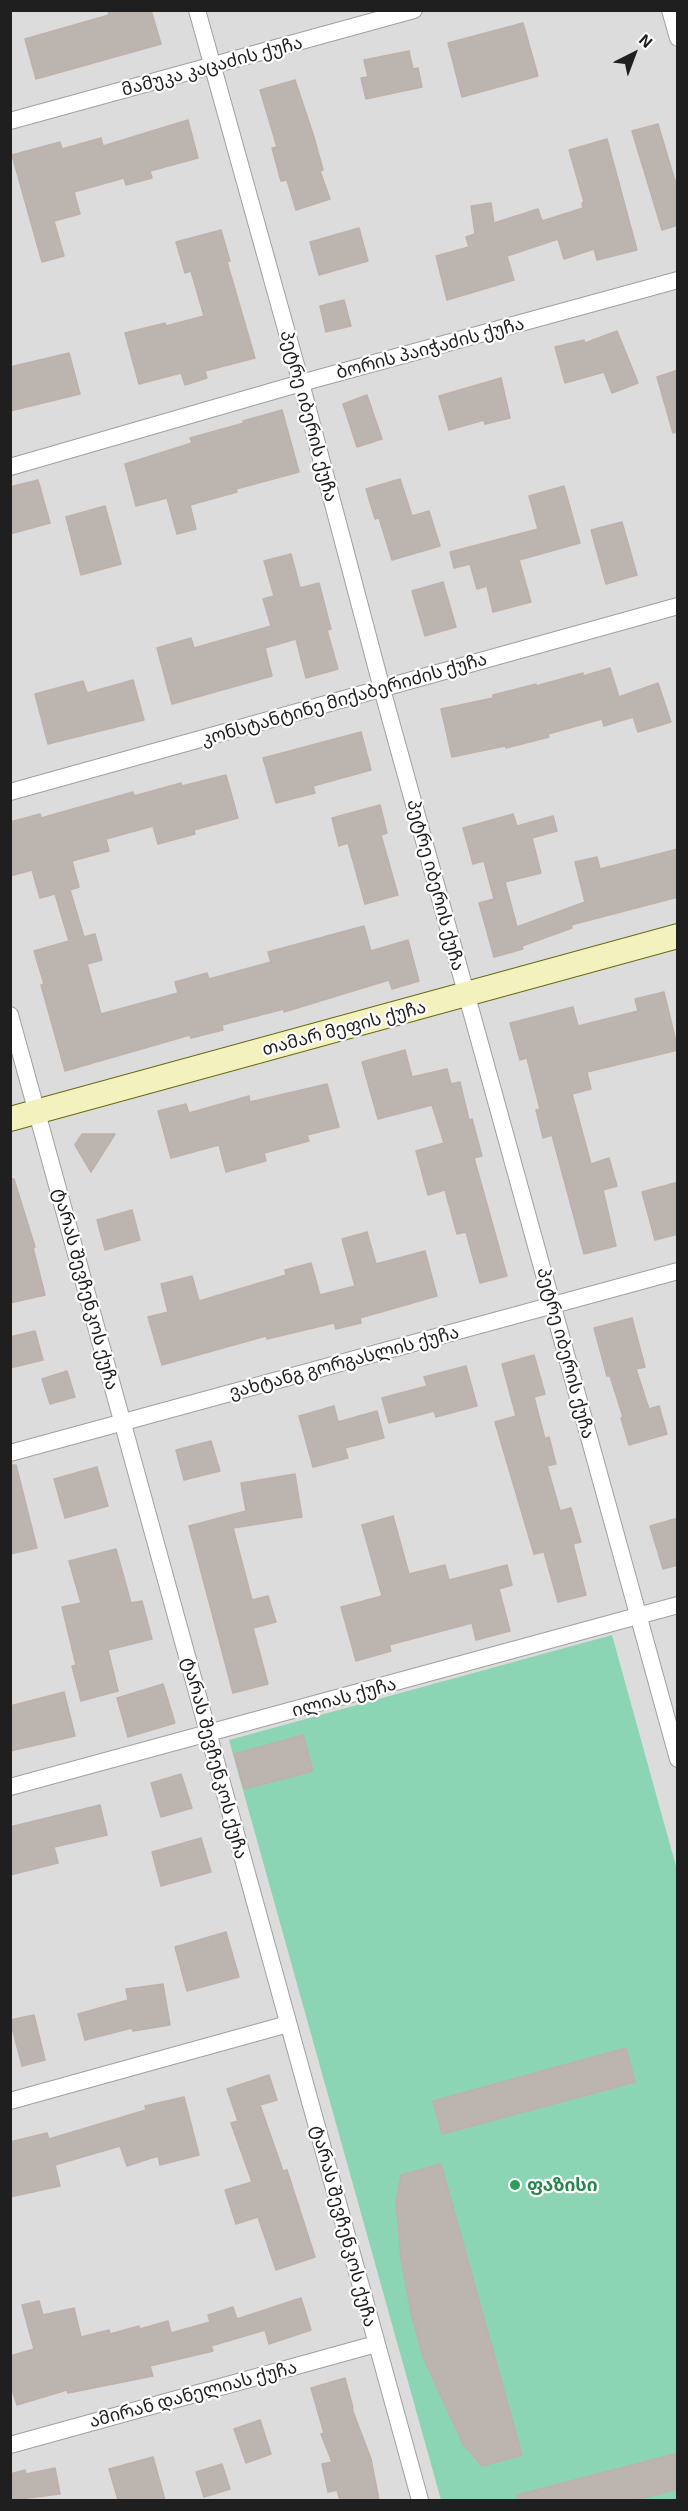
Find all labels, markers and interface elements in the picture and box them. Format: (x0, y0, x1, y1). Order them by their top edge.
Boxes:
north arrow (604, 24, 664, 84)
text: N (636, 29, 657, 51)
street label: მამუკა კაცაძის ქუჩა (119, 31, 305, 101)
street label: ბორის პაიჭაძის ქუჩა (334, 312, 526, 384)
street label: პეტრე იბერის ქუჩა (276, 328, 342, 504)
street label: კონსტანტინე მიქაბერიძის ქუჩა (199, 648, 489, 750)
street label: პეტრე იბერის ქუჩა (403, 797, 469, 973)
street label: თამარ მეფის ქუჩა (260, 996, 428, 1060)
street label: ტარას შევჩენკოს ქუჩა (49, 1186, 123, 1392)
street label: პეტრე იბერის ქუჩა (533, 1265, 599, 1441)
street label: ვახტანგ გორგასლის ქუჩა (227, 1321, 461, 1403)
street label: ტარას შევჩენკოს ქუჩა (178, 1655, 252, 1861)
street label: ილიას ქუჩა (289, 1673, 399, 1721)
street label: ტარას შევჩენკოს ქუჩა (307, 2123, 381, 2329)
place label: ფაზისი (527, 2174, 598, 2196)
marker: ფაზისი (508, 2178, 522, 2192)
street label: ამირან დანელიას ქუჩა (87, 2356, 299, 2432)

